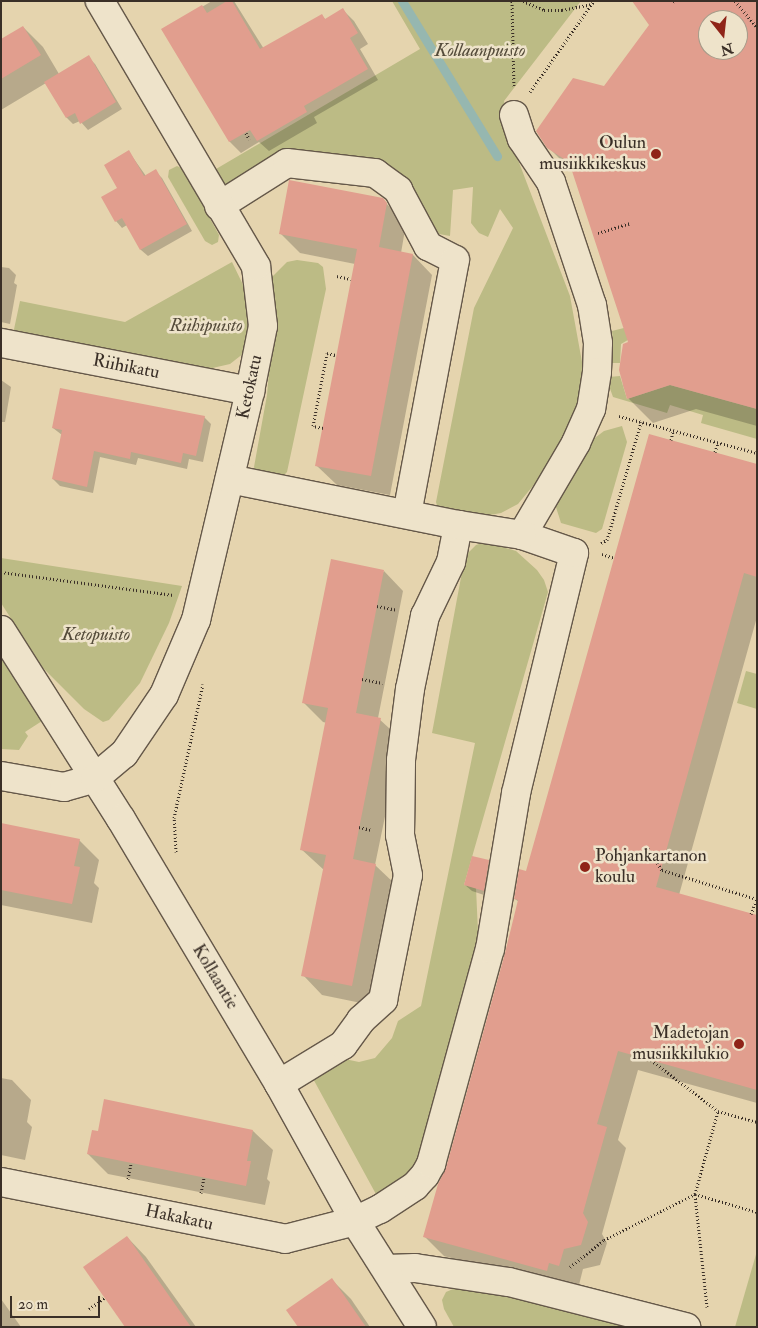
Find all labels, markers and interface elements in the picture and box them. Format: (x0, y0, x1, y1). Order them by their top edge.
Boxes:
north arrow (698, 10, 748, 60)
text: N (719, 39, 735, 59)
park label: Kollaanpuisto (435, 40, 525, 62)
place label: Oulun musiikkikeskus (539, 133, 646, 176)
marker: Oulun musiikkikeskus (650, 148, 662, 160)
park label: Riihipuisto (169, 315, 243, 337)
street label: Riihikatu (91, 350, 161, 384)
street label: Ketokatu (233, 353, 267, 421)
park label: Ketopuisto (62, 624, 130, 646)
place label: Pohjankartanon koulu (595, 846, 707, 889)
marker: Pohjankartanon koulu (579, 861, 591, 873)
street label: Kollaantie (187, 941, 243, 1013)
place label: Madetojan musiikkilukio (632, 1023, 729, 1066)
marker: Madetojan musiikkilukio (733, 1038, 745, 1050)
street label: Hakakatu (143, 1200, 215, 1236)
scale bar (12, 1286, 102, 1318)
text: 20 m (18, 1295, 48, 1314)

